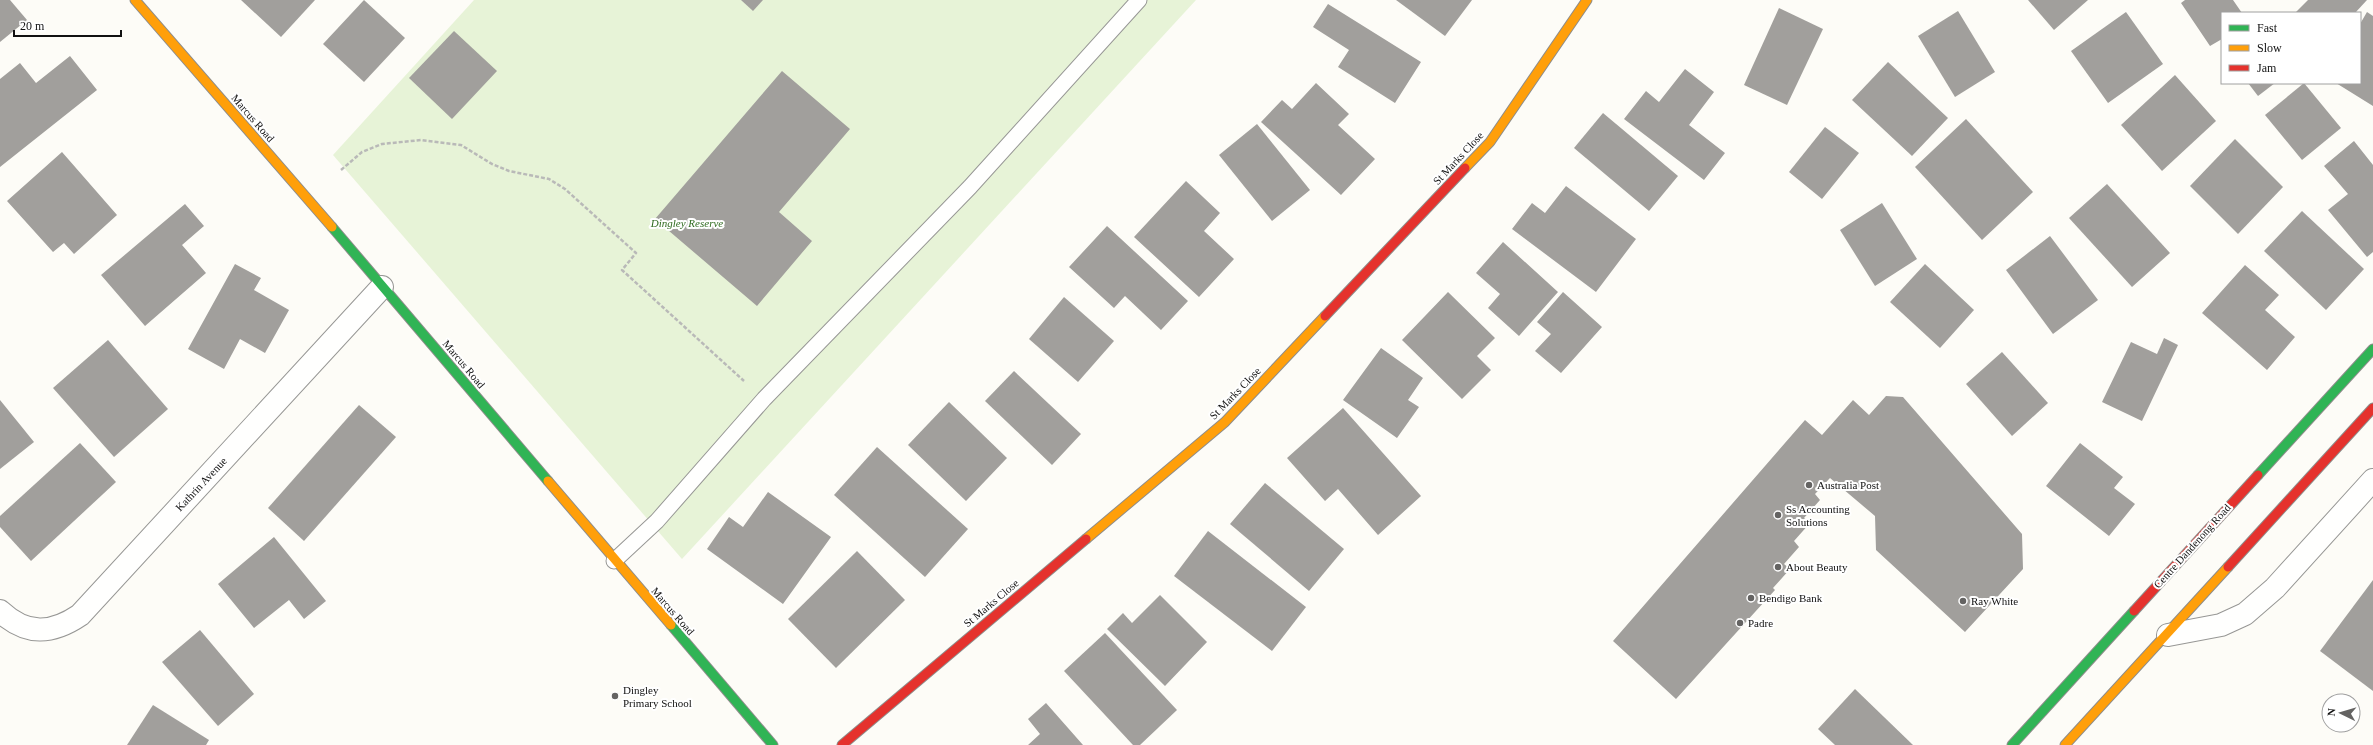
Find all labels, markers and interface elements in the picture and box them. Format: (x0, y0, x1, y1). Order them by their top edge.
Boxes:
scale bar (14, 12, 121, 38)
legend (2221, 12, 2361, 84)
text: 20 m (20, 19, 45, 33)
text: Fast (2257, 21, 2278, 35)
text: Slow (2257, 41, 2282, 55)
text: Jam (2257, 61, 2277, 75)
street label: Marcus Road (229, 92, 277, 145)
street label: St Marks Close (1430, 129, 1486, 187)
park label: Dingley Reserve (650, 217, 723, 229)
street label: Marcus Road (440, 338, 488, 391)
street label: St Marks Close (1207, 364, 1263, 422)
street label: Kathrin Avenue (173, 455, 229, 513)
place label: Australia Post (1817, 479, 1879, 491)
marker: Australia Post (1804, 480, 1814, 490)
street label: Centre Dandenong Road (2151, 501, 2233, 590)
place label: Ss Accounting Solutions (1786, 503, 1850, 528)
marker: Ss Accounting Solutions (1773, 510, 1783, 520)
place label: About Beauty (1786, 561, 1848, 573)
marker: About Beauty (1773, 562, 1783, 572)
street label: St Marks Close (961, 577, 1021, 629)
street label: Marcus Road (649, 585, 697, 638)
place label: Bendigo Bank (1759, 592, 1823, 604)
marker: Bendigo Bank (1746, 593, 1756, 603)
place label: Ray White (1971, 595, 2018, 607)
marker: Ray White (1958, 596, 1968, 606)
place label: Padre (1748, 617, 1773, 629)
marker: Padre (1735, 618, 1745, 628)
place label: Dingley Primary School (623, 684, 692, 709)
marker: Dingley Primary School (610, 691, 620, 701)
north arrow (2321, 693, 2361, 733)
text: N (2325, 708, 2337, 717)

